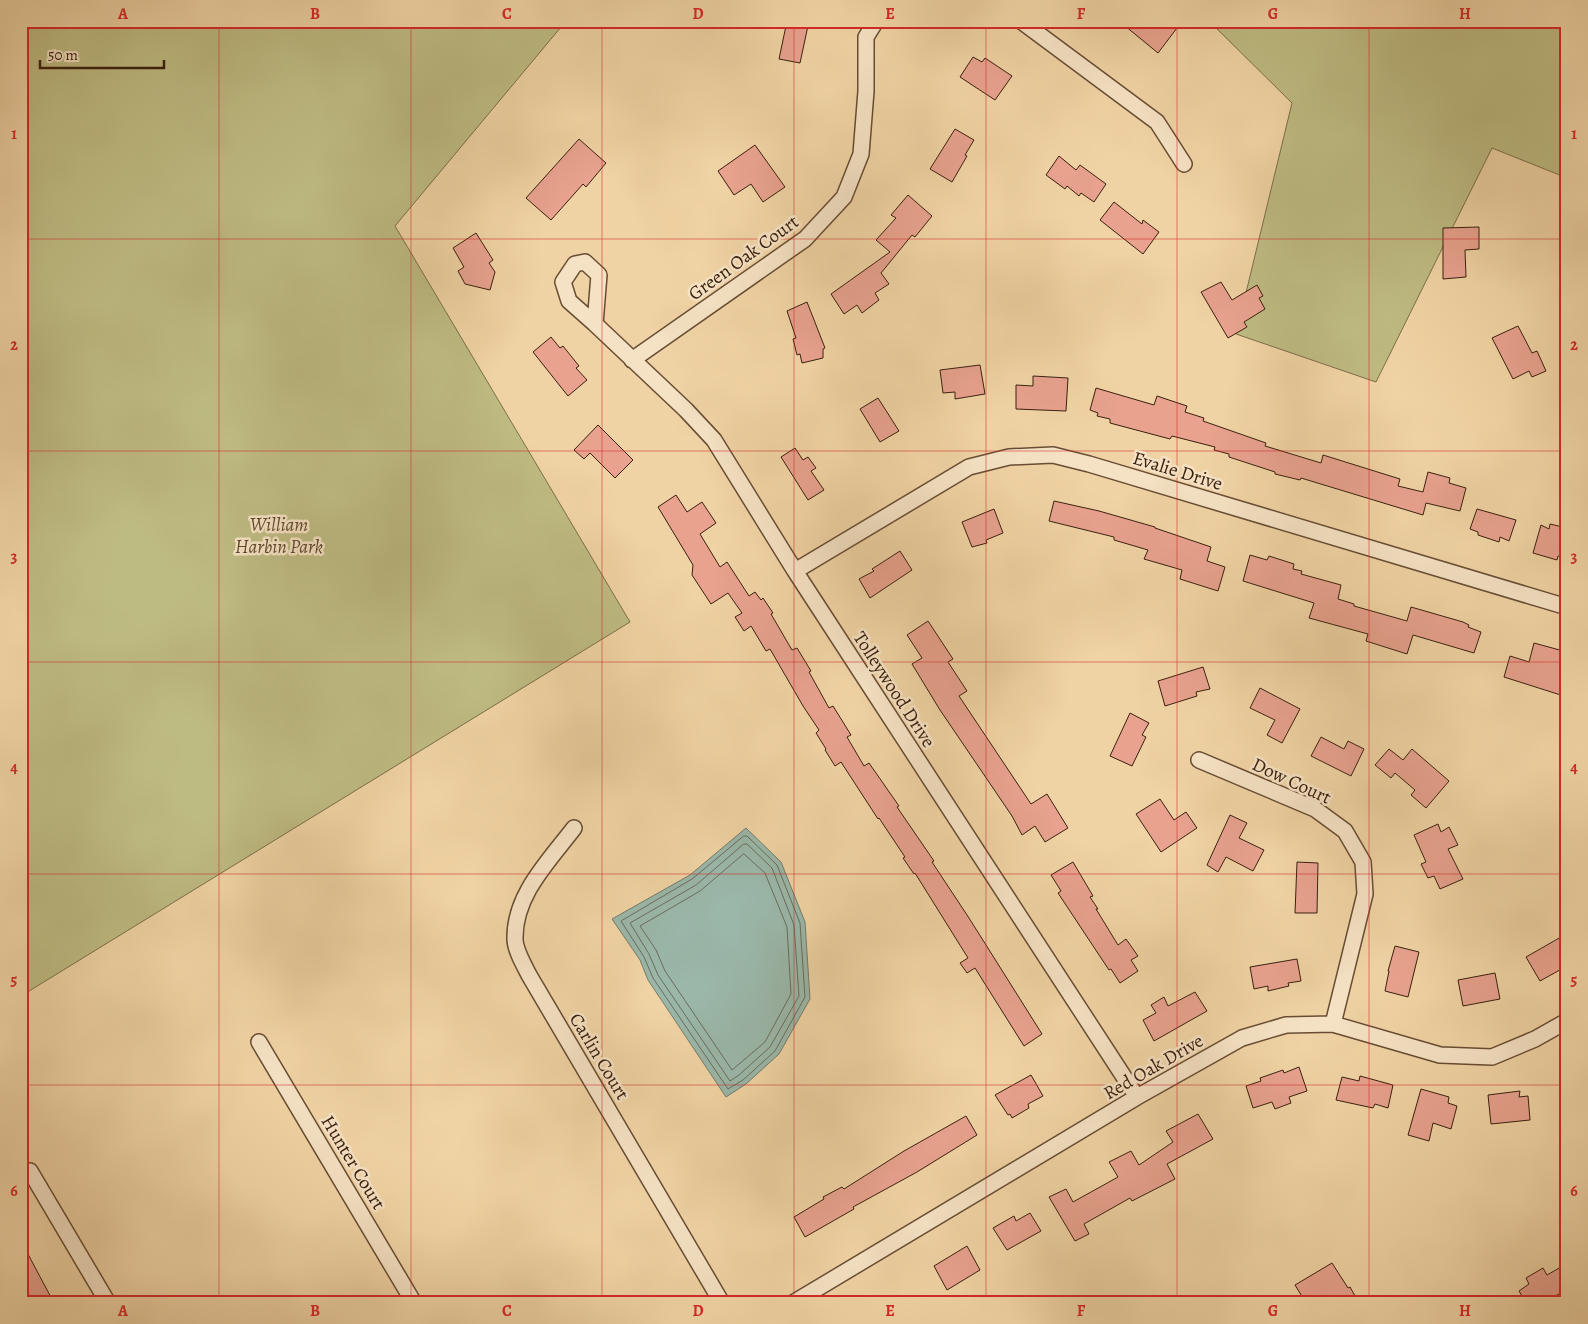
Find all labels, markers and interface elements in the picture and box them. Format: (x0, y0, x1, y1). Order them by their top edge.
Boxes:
text: A (117, 3, 129, 25)
text: B (310, 3, 320, 25)
text: C (502, 3, 512, 25)
text: D (692, 3, 704, 25)
text: E (885, 3, 895, 25)
text: F (1077, 3, 1086, 25)
text: G (1268, 3, 1278, 25)
text: H (1459, 3, 1471, 25)
scale bar (40, 38, 164, 70)
text: 50 m (48, 45, 78, 65)
text: 1 (11, 123, 17, 145)
text: 1 (1571, 123, 1577, 145)
street label: Green Oak Court (683, 209, 804, 307)
text: 2 (10, 334, 18, 356)
text: 2 (1570, 334, 1578, 356)
street label: Evalie Drive (1130, 445, 1226, 497)
park label: William Harbin Park (235, 512, 323, 560)
text: 3 (11, 546, 18, 568)
text: 3 (1571, 546, 1578, 568)
street label: Tolleywood Drive (847, 626, 941, 753)
street label: Dow Court (1248, 751, 1335, 811)
text: 4 (10, 757, 18, 779)
text: 4 (1570, 757, 1578, 779)
text: 5 (11, 969, 18, 991)
text: 5 (1571, 969, 1578, 991)
street label: Carlin Court (563, 1008, 635, 1105)
street label: Red Oak Drive (1099, 1028, 1208, 1106)
street label: Hunter Court (315, 1111, 391, 1214)
text: 6 (10, 1180, 18, 1202)
text: 6 (1570, 1180, 1578, 1202)
text: A (117, 1300, 129, 1322)
text: B (310, 1300, 320, 1322)
text: C (502, 1300, 512, 1322)
text: D (692, 1300, 704, 1322)
text: E (885, 1300, 895, 1322)
text: F (1077, 1300, 1086, 1322)
text: G (1268, 1300, 1278, 1322)
text: H (1459, 1300, 1471, 1322)

